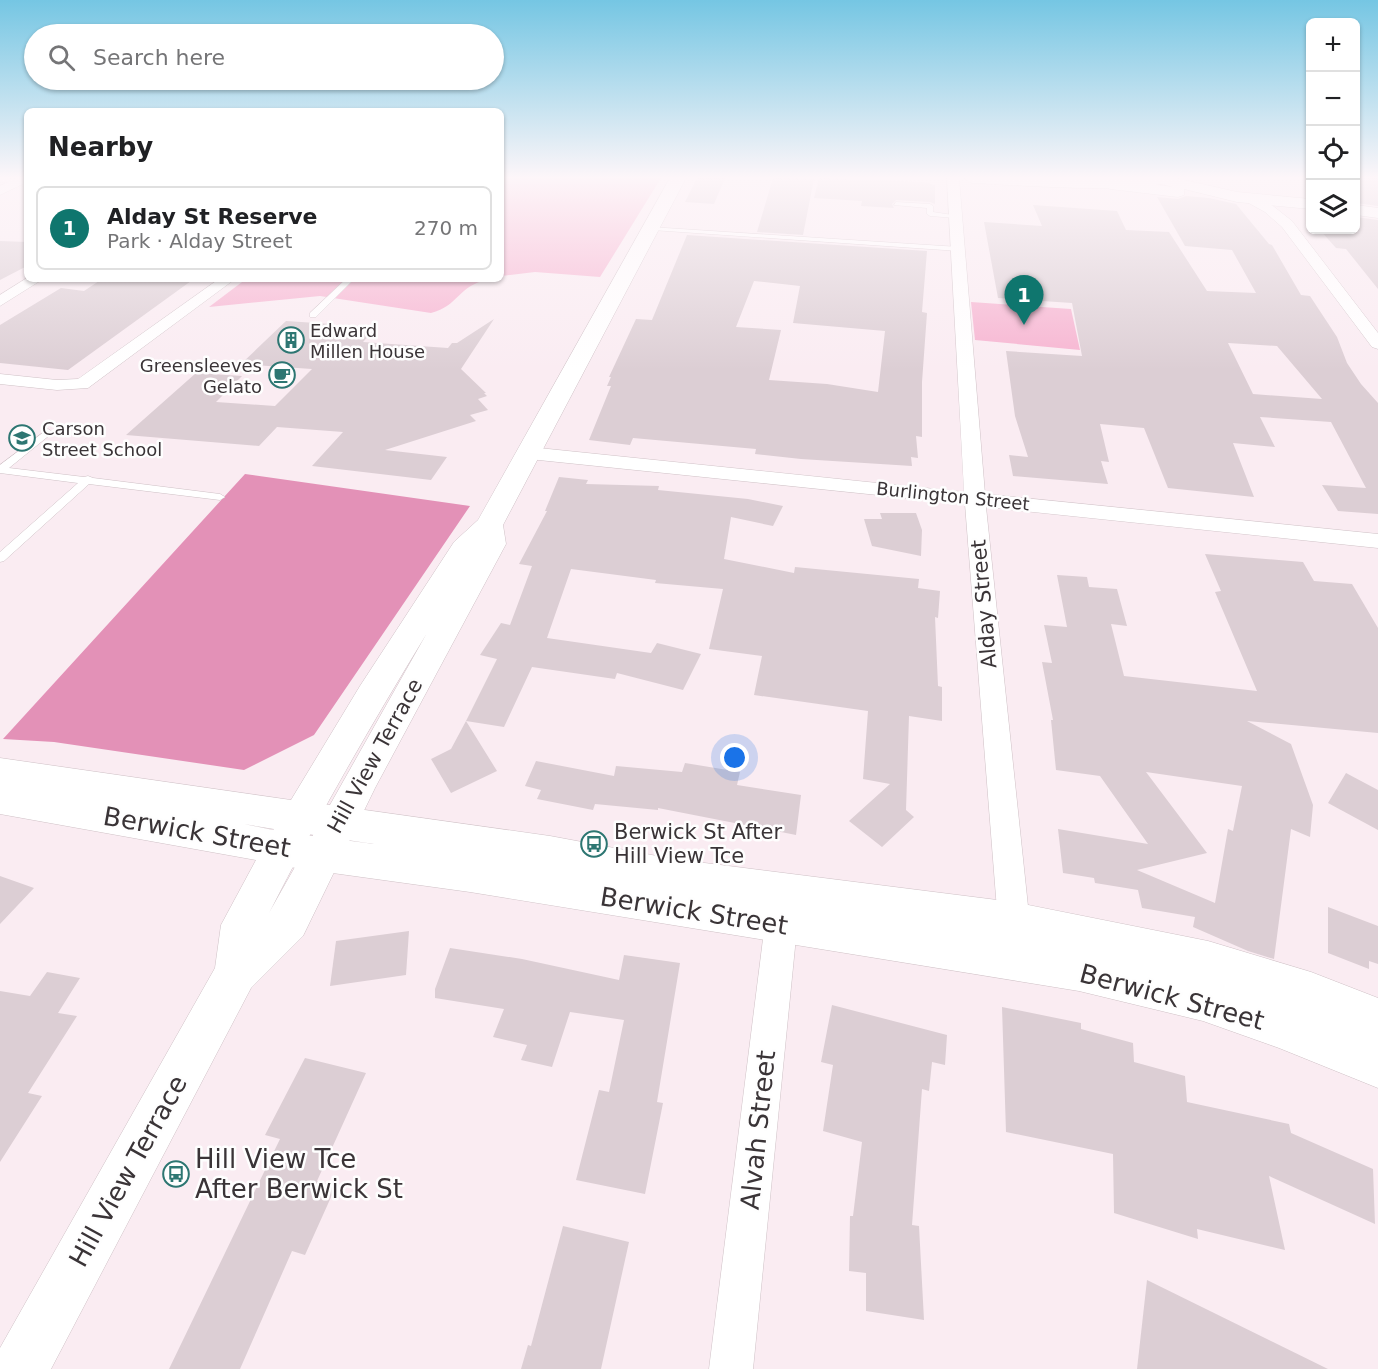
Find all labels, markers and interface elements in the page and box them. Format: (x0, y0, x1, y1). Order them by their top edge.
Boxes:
map controls (1306, 18, 1360, 234)
button: + (1306, 18, 1360, 72)
search box (24, 24, 504, 90)
icon: search (45, 41, 78, 74)
text: Search here (93, 45, 225, 70)
button: − (1306, 72, 1360, 126)
button: locate (1306, 126, 1360, 180)
text: Nearby (48, 132, 153, 162)
button: layers (1306, 180, 1360, 234)
text: Alday St Reserve (107, 204, 318, 229)
text: 1 (63, 216, 76, 240)
text: 270 m (414, 216, 478, 240)
text: Park · Alday Street (107, 229, 292, 253)
pin: 1 (1004, 276, 1044, 325)
place label: Edward Millen House (310, 320, 425, 362)
building icon: Edward Millen House (276, 325, 306, 355)
place label: Greensleeves Gelato (140, 355, 262, 397)
cafe icon: Greensleeves Gelato (267, 360, 297, 390)
place label: Carson Street School (42, 418, 162, 460)
school or university icon: Carson Street School (7, 423, 37, 453)
street label: Burlington Street (875, 478, 1031, 514)
street label: Alday Street (966, 539, 1002, 669)
street label: Hill View Terrace (323, 675, 427, 837)
your location (720, 743, 749, 772)
street label: Berwick Street (101, 801, 293, 863)
place label: Berwick St After Hill View Tce (614, 820, 782, 868)
bus stop icon: Berwick St After Hill View Tce (579, 829, 609, 859)
street label: Berwick Street (598, 881, 790, 941)
street label: Berwick Street (1077, 958, 1267, 1036)
street label: Alvah Street (735, 1049, 781, 1211)
street label: Hill View Terrace (63, 1070, 193, 1272)
place label: Hill View Tce After Berwick St (195, 1144, 403, 1204)
bus stop icon: Hill View Tce After Berwick St (161, 1159, 191, 1189)

